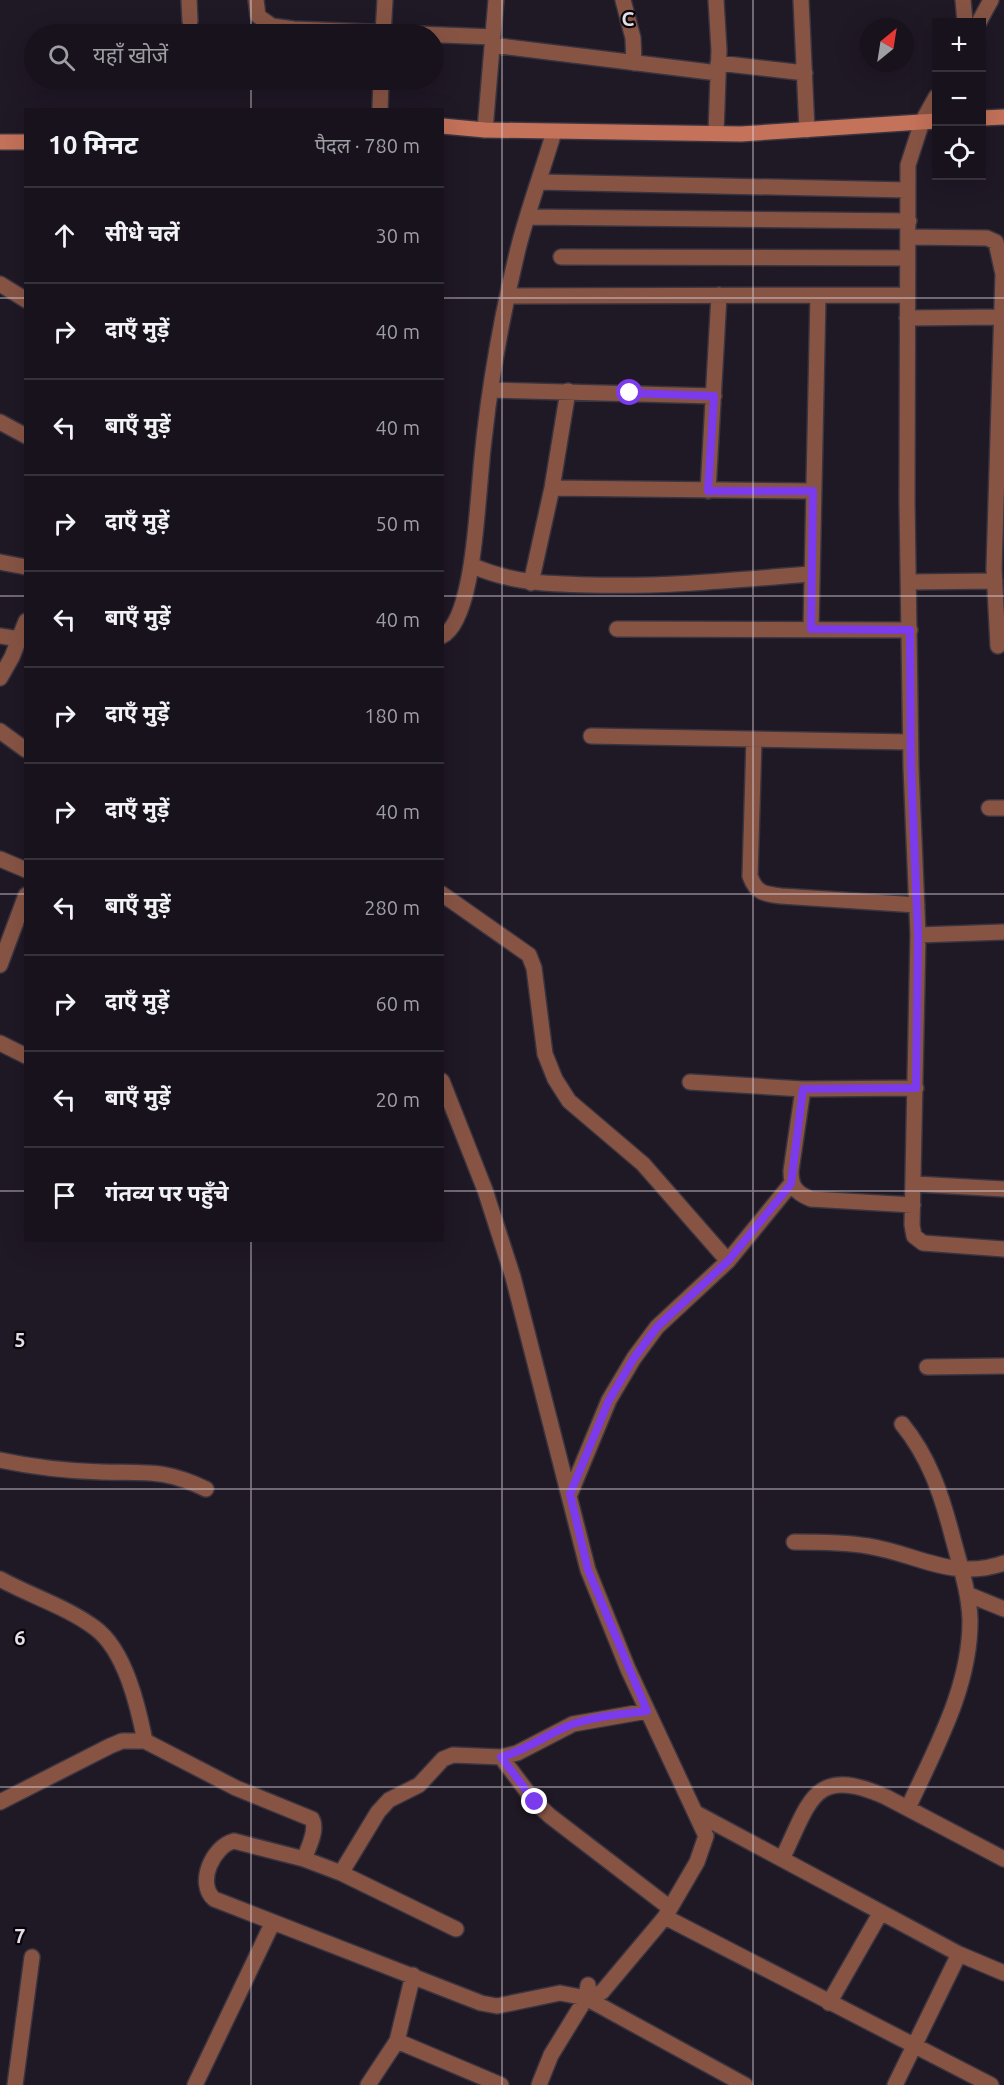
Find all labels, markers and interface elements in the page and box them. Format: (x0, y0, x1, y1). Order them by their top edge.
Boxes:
text: C (622, 7, 635, 30)
north arrow (860, 18, 914, 72)
map controls (932, 18, 986, 180)
button: + (932, 18, 986, 72)
search box (24, 24, 444, 90)
icon: search (45, 41, 78, 74)
text: यहाँ खोजें (93, 42, 168, 67)
button: − (932, 72, 986, 126)
button: locate (932, 126, 986, 180)
text: 10 मिनट (48, 130, 138, 159)
text: पैदल · 780 m (315, 134, 420, 157)
icon: ahead (48, 219, 81, 252)
text: सीधे चलें (105, 220, 180, 245)
text: 30 m (376, 224, 420, 247)
icon: right (48, 315, 81, 348)
text: दाएँ मुड़ें (105, 316, 169, 341)
text: 40 m (376, 320, 420, 343)
route start (616, 379, 642, 405)
icon: left (48, 411, 81, 444)
text: बाएँ मुड़ें (105, 412, 171, 437)
text: 40 m (376, 416, 420, 439)
icon: right (48, 507, 81, 540)
text: दाएँ मुड़ें (105, 508, 169, 533)
text: 50 m (376, 512, 420, 535)
icon: left (48, 603, 81, 636)
text: बाएँ मुड़ें (105, 604, 171, 629)
text: 40 m (376, 608, 420, 631)
icon: right (48, 699, 81, 732)
text: दाएँ मुड़ें (105, 700, 169, 725)
text: 180 m (364, 704, 420, 727)
icon: right (48, 795, 81, 828)
text: दाएँ मुड़ें (105, 796, 169, 821)
text: 40 m (376, 800, 420, 823)
icon: left (48, 891, 81, 924)
text: बाएँ मुड़ें (105, 892, 171, 917)
text: 280 m (364, 896, 420, 919)
icon: right (48, 987, 81, 1020)
text: दाएँ मुड़ें (105, 988, 169, 1013)
text: 60 m (376, 992, 420, 1015)
icon: left (48, 1083, 81, 1116)
text: बाएँ मुड़ें (105, 1084, 171, 1109)
text: 20 m (376, 1088, 420, 1111)
icon: arrive (48, 1179, 81, 1212)
text: गंतव्य पर पहुँचे (105, 1180, 229, 1205)
text: 5 (14, 1328, 26, 1351)
text: 6 (14, 1626, 26, 1649)
route end (521, 1788, 547, 1814)
text: 7 (14, 1924, 26, 1947)

